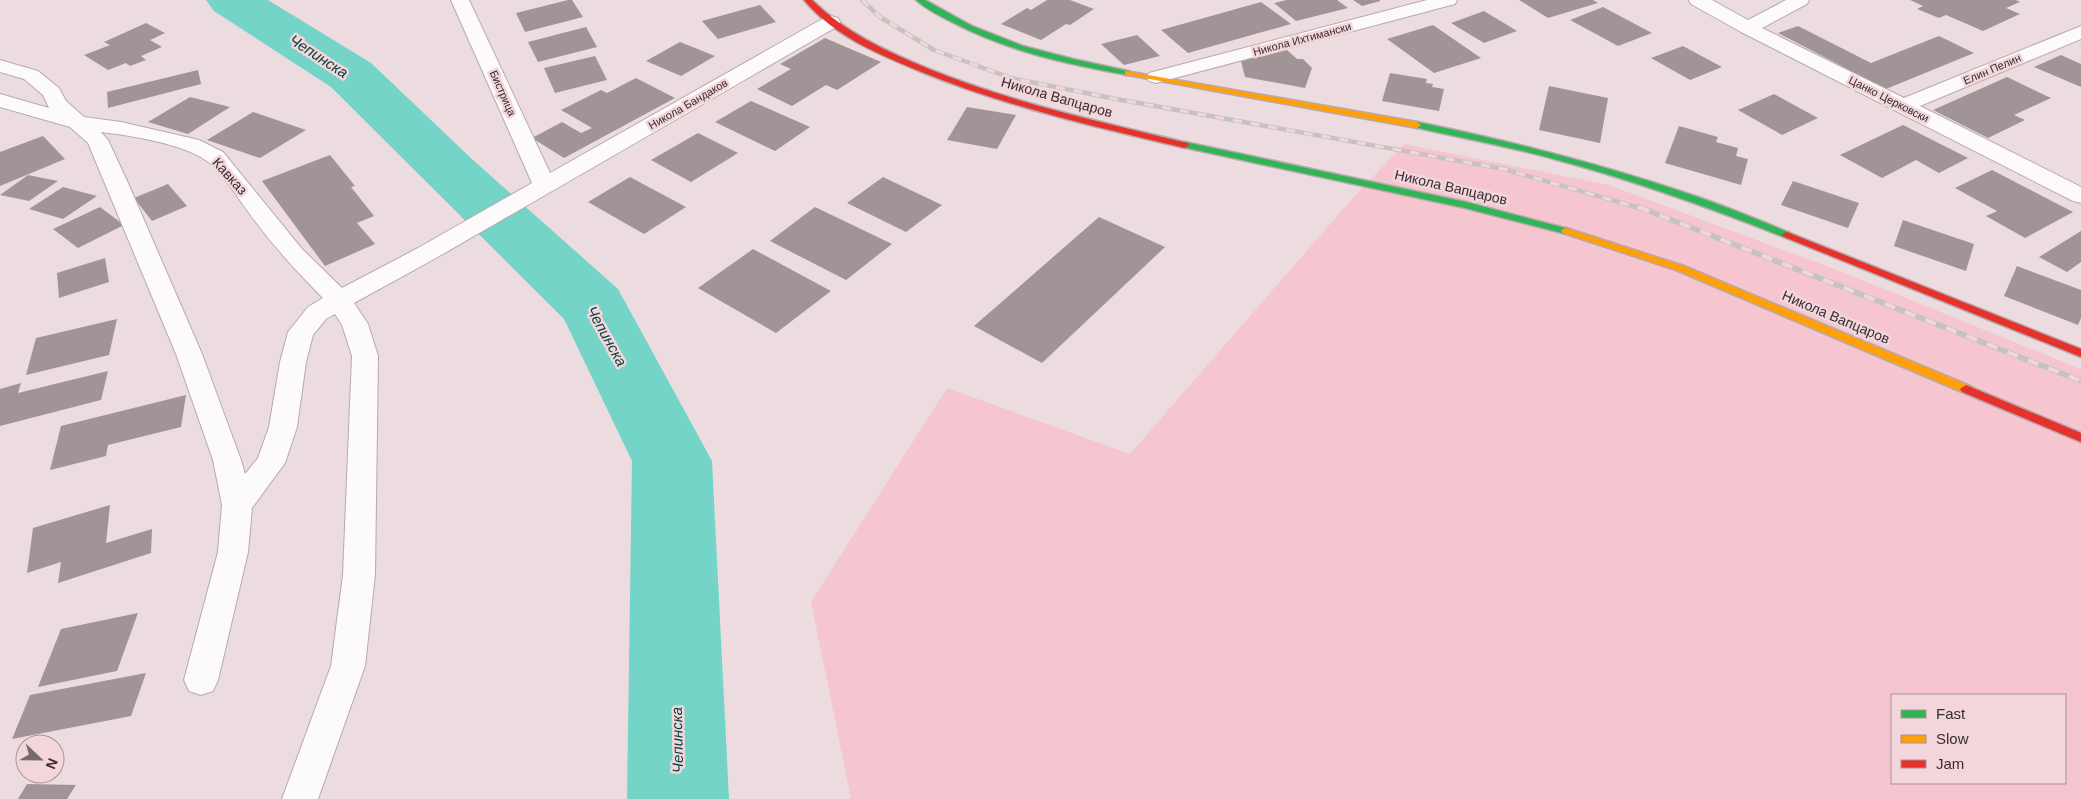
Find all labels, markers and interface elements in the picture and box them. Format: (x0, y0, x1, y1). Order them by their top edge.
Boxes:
street label: Никола Ихтимански (1252, 20, 1352, 58)
water label: Чепинска (287, 31, 351, 81)
street label: Елин Пелин (1961, 51, 2023, 87)
street label: Бистрица (488, 68, 519, 118)
street label: Никола Вапцаров (999, 73, 1115, 121)
street label: Цанко Церковски (1847, 74, 1931, 124)
street label: Никола Бандаков (646, 76, 730, 132)
street label: Кавказ (209, 154, 251, 198)
street label: Никола Вапцаров (1393, 166, 1509, 208)
street label: Никола Вапцаров (1780, 287, 1892, 347)
water label: Чепинска (584, 303, 630, 369)
legend (1891, 694, 2066, 784)
text: Fast (1936, 705, 1966, 722)
water label: Чепинска (668, 707, 686, 773)
text: Slow (1936, 730, 1969, 747)
north arrow (15, 734, 65, 784)
text: Jam (1936, 755, 1964, 772)
text: N (43, 756, 61, 772)

